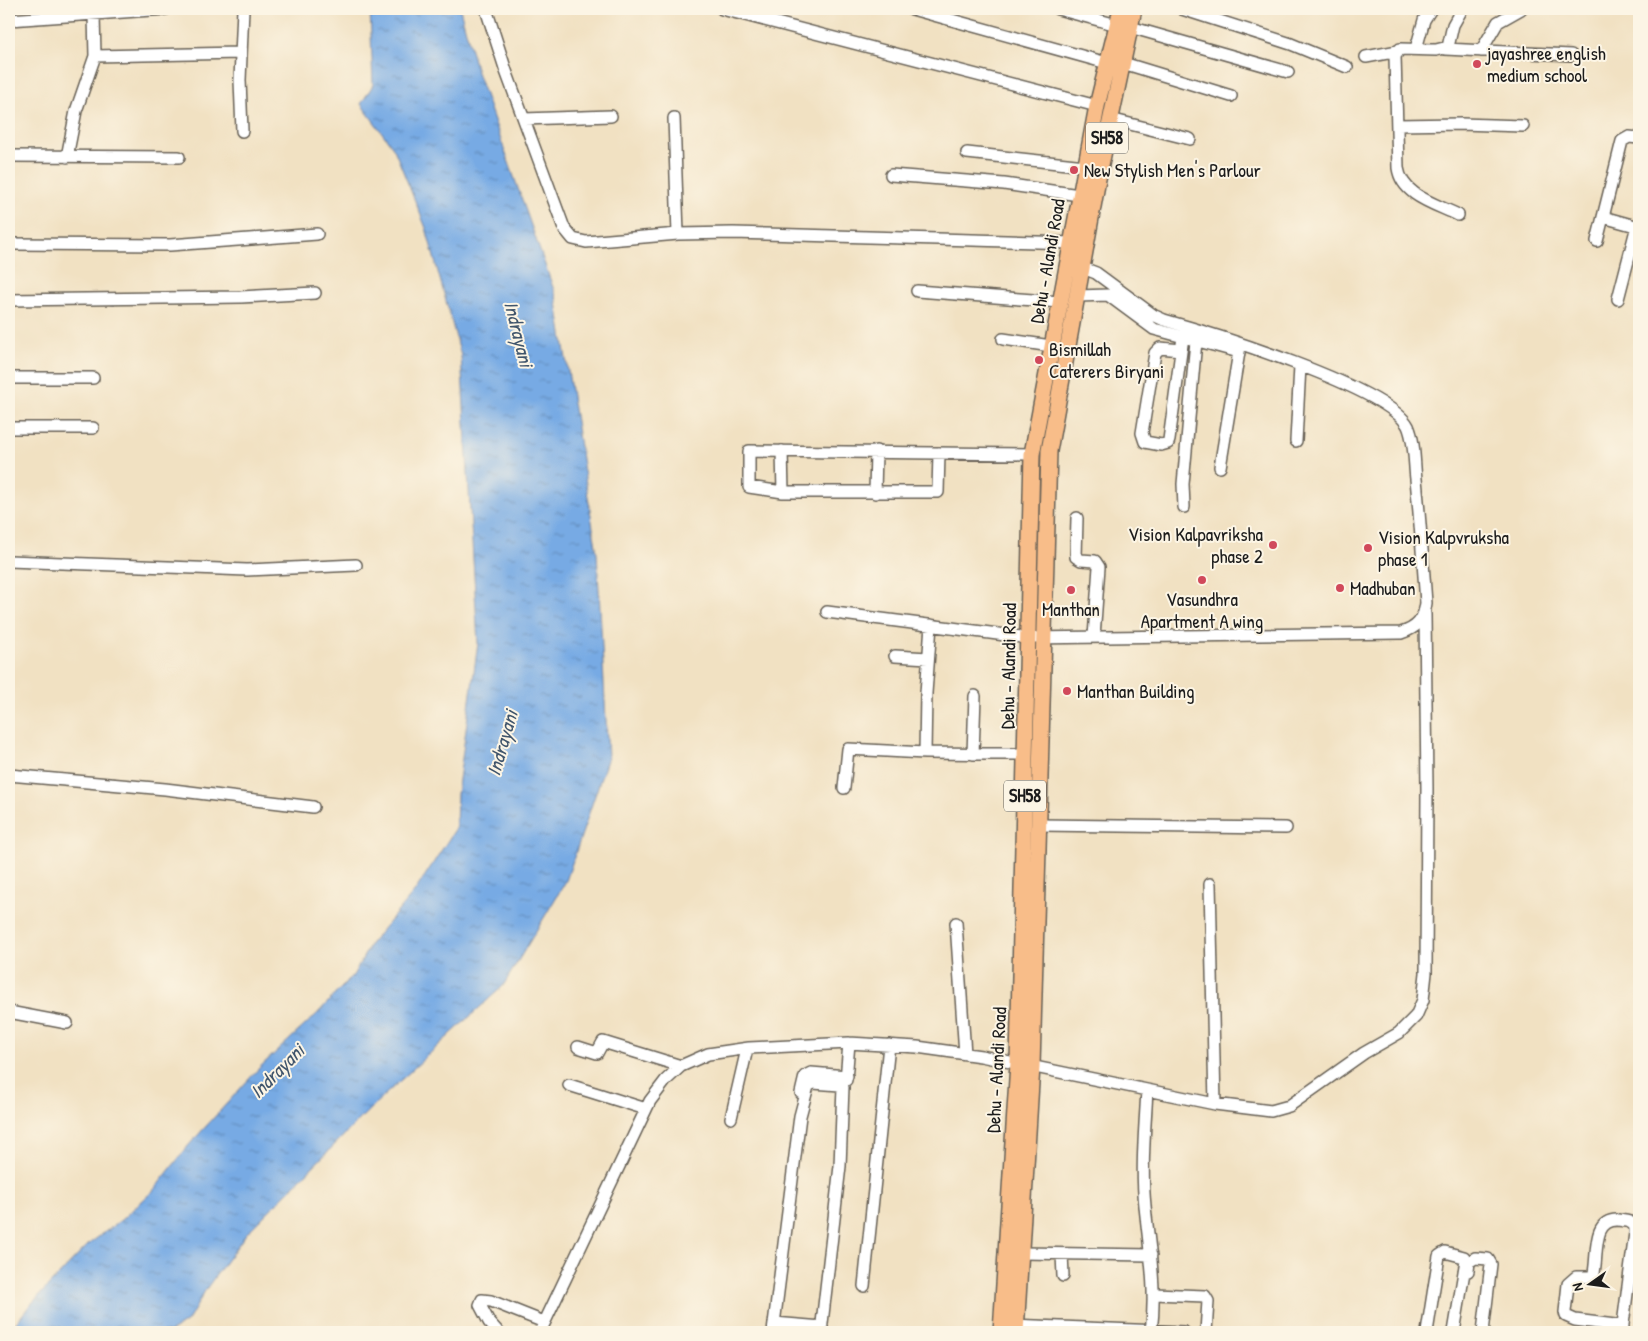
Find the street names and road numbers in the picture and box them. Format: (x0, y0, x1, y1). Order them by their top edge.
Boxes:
road number: SH58 (1086, 122, 1128, 154)
street label: Dehu - Alandi Road (1023, 196, 1071, 325)
street label: Dehu - Alandi Road (994, 602, 1022, 729)
road number: SH58 (1004, 780, 1046, 811)
street label: Dehu - Alandi Road (980, 1006, 1012, 1134)

